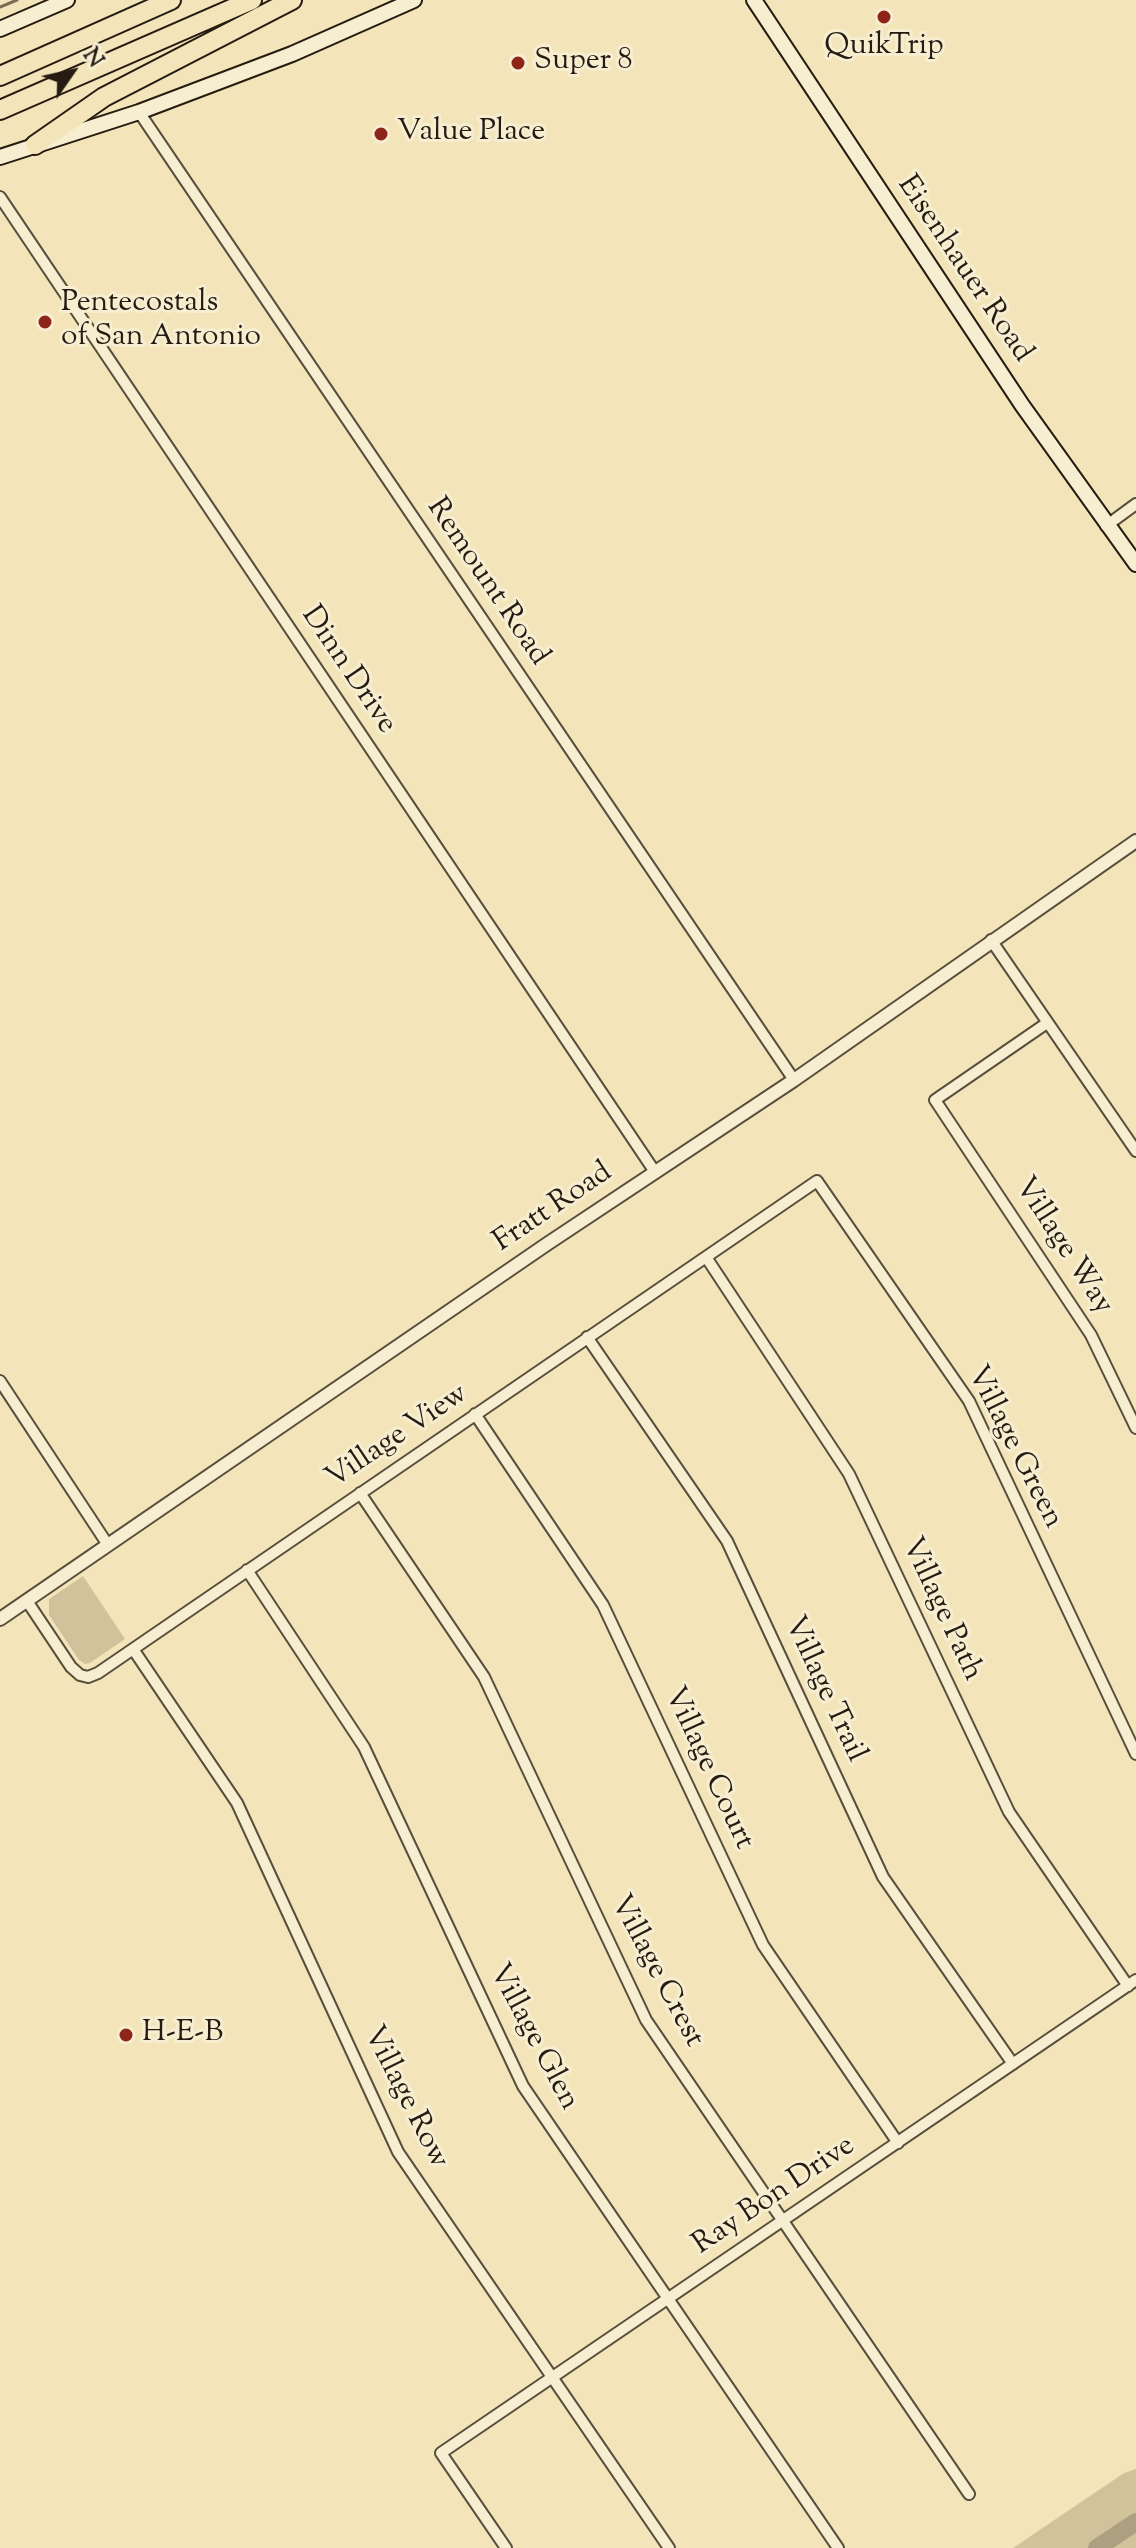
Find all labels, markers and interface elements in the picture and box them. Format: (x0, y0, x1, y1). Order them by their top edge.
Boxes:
marker: QuikTrip (875, 8, 893, 26)
place label: QuikTrip (824, 30, 944, 66)
north arrow (32, 32, 112, 112)
text: N (74, 42, 110, 75)
place label: Super 8 (534, 45, 632, 81)
marker: Super 8 (509, 54, 527, 72)
place label: Value Place (397, 116, 545, 152)
marker: Value Place (372, 125, 390, 143)
street label: Eisenhauer Road (887, 170, 1039, 370)
place label: Pentecostals of San Antonio (61, 287, 261, 358)
marker: Pentecostals of San Antonio (36, 313, 54, 331)
street label: Remount Road (417, 492, 555, 674)
street label: Dinn Drive (291, 600, 403, 742)
street label: Fratt Road (488, 1156, 620, 1262)
street label: Village Way (1004, 1172, 1120, 1322)
street label: Village Green (957, 1361, 1069, 1535)
street label: Village View (320, 1378, 476, 1498)
street label: Village Path (891, 1533, 989, 1687)
street label: Village Trail (774, 1612, 872, 1768)
street label: Village Court (654, 1682, 760, 1856)
street label: Village Crest (600, 1890, 710, 2054)
street label: Village Glen (478, 1959, 586, 2117)
place label: H-E-B (142, 2017, 223, 2053)
street label: Village Row (353, 2021, 455, 2175)
marker: H-E-B (117, 2026, 135, 2044)
street label: Ray Bon Drive (687, 2130, 863, 2264)

